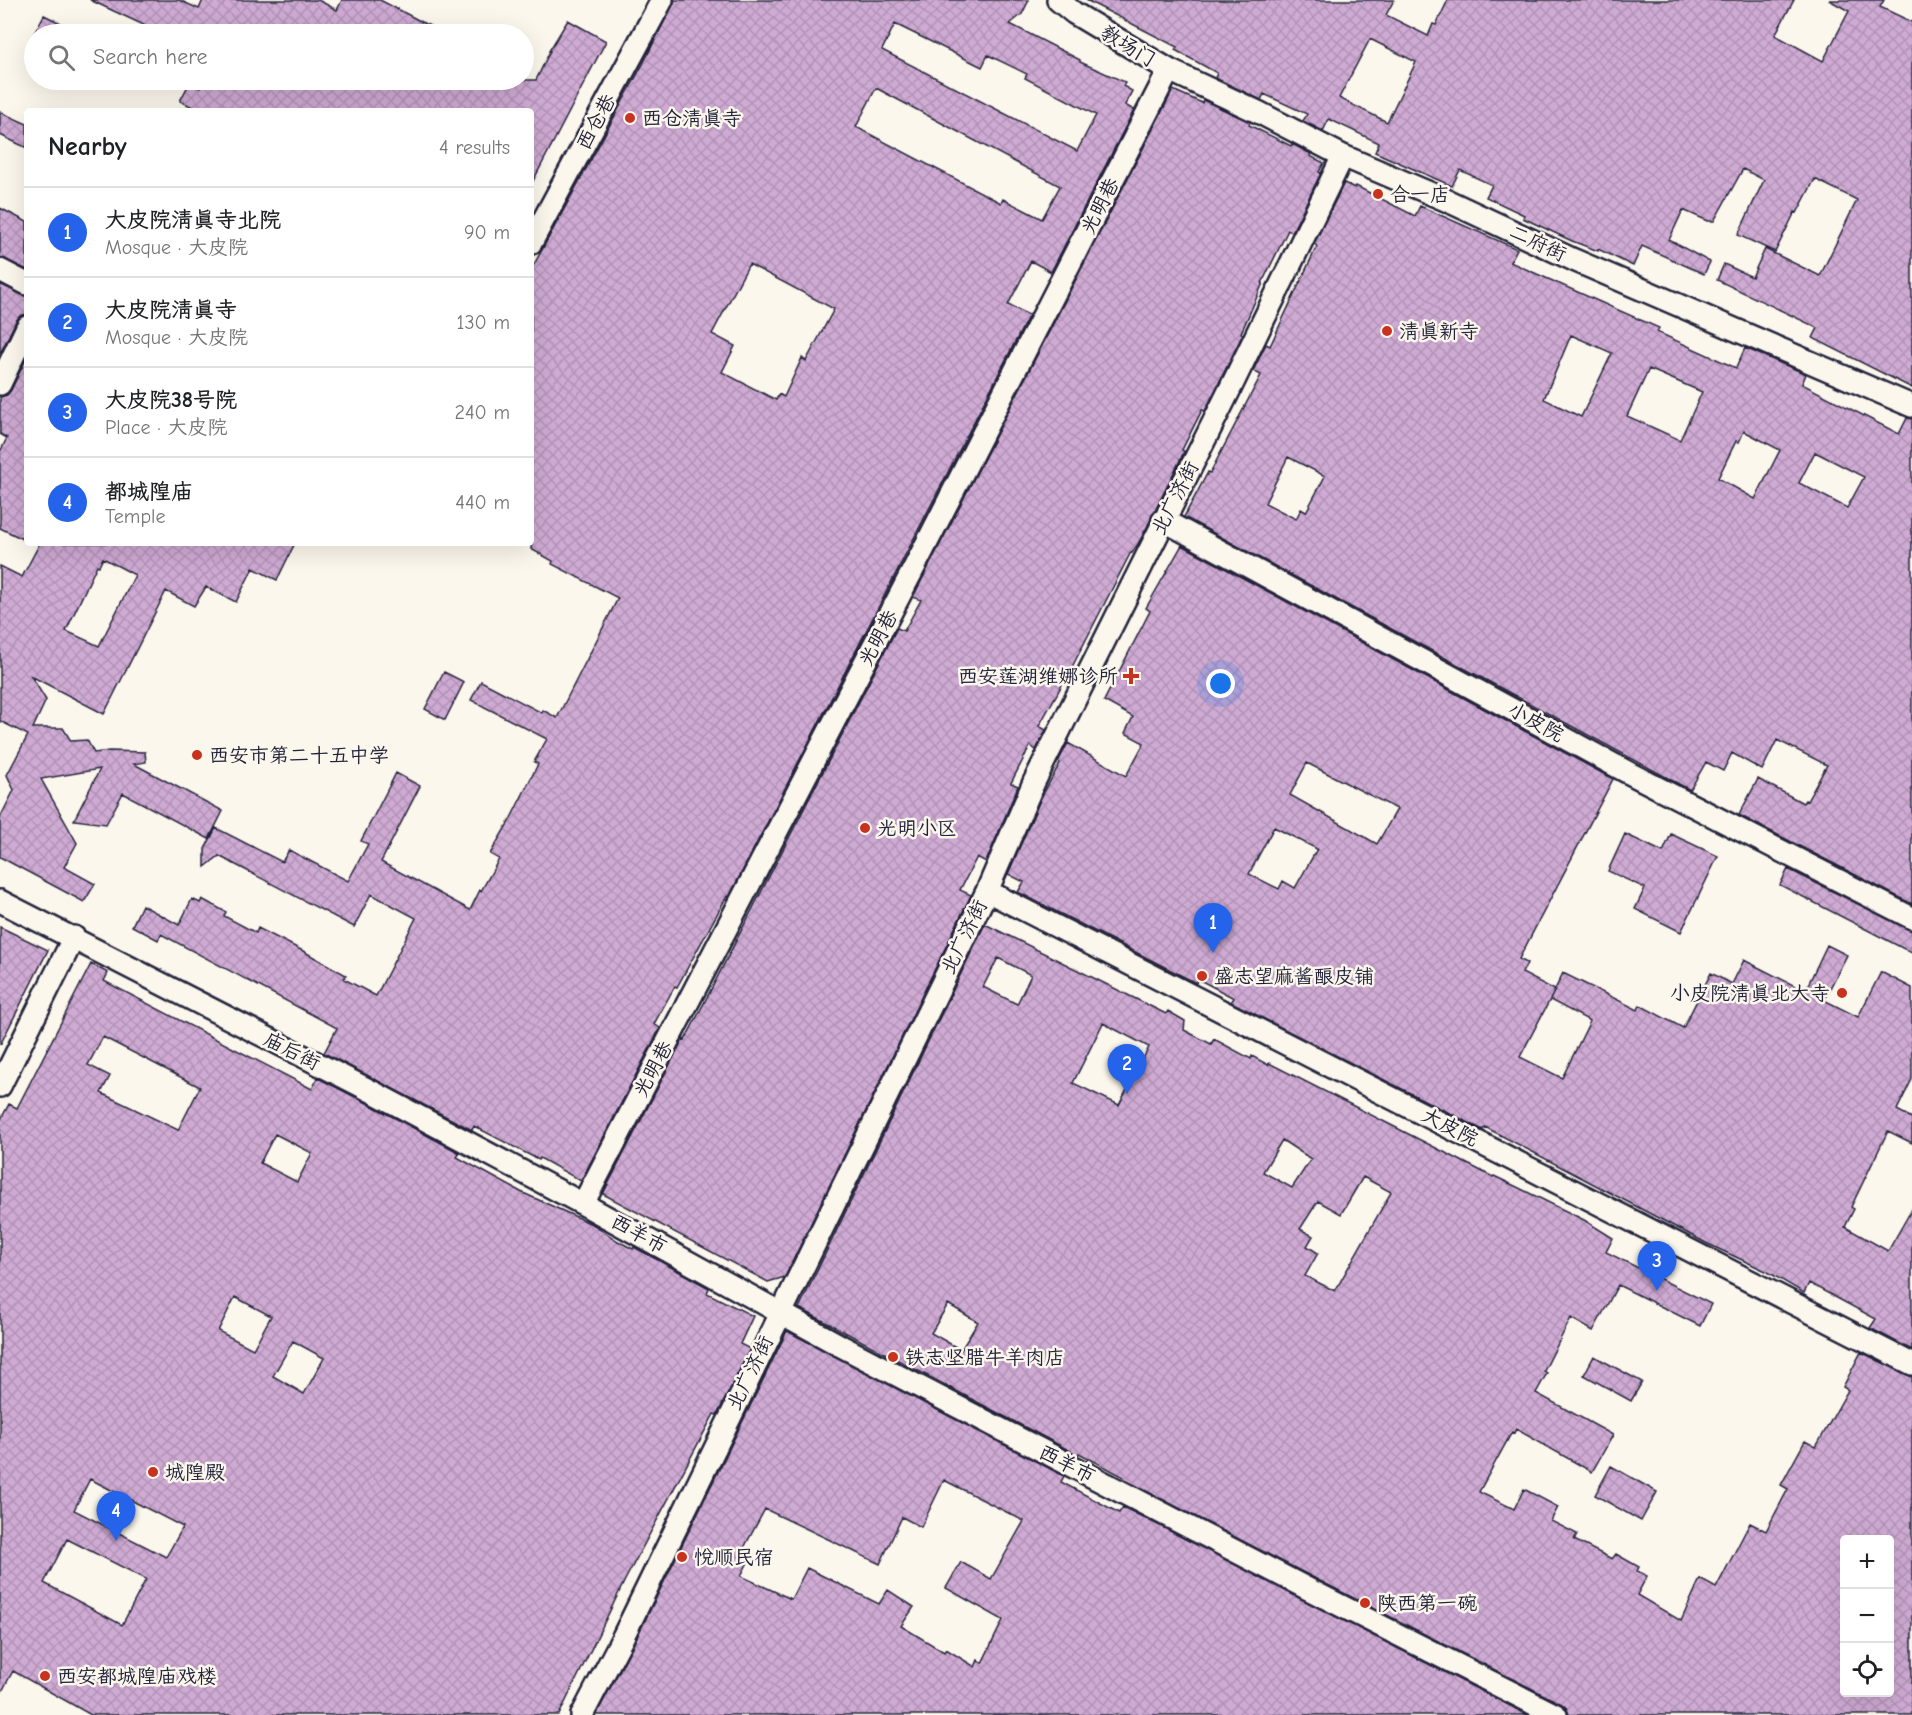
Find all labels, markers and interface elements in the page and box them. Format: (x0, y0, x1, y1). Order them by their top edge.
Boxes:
street label: 教场门 (1096, 21, 1160, 71)
search box (24, 24, 534, 90)
icon: search (45, 41, 78, 74)
text: Search here (93, 44, 208, 70)
street label: 西仓巷 (572, 89, 621, 154)
place label: 西仓清真寺 (642, 107, 742, 130)
marker: 西仓清真寺 (623, 111, 637, 125)
text: Nearby (48, 132, 127, 162)
text: 4 results (439, 136, 510, 159)
street label: 光明巷 (1076, 173, 1124, 238)
place label: 合一店 (1390, 183, 1450, 206)
marker: 合一店 (1371, 187, 1385, 201)
text: 大皮院清真寺北院 (105, 207, 281, 233)
street label: 二府街 (1506, 220, 1570, 266)
text: 1 (64, 221, 71, 244)
text: 90 m (464, 221, 510, 244)
text: Mosque · 大皮院 (105, 236, 248, 259)
text: 大皮院清真寺 (105, 297, 237, 323)
text: 2 (63, 311, 72, 334)
text: 130 m (457, 311, 510, 334)
place label: 清真新寺 (1399, 320, 1479, 343)
marker: 清真新寺 (1380, 324, 1394, 338)
text: Mosque · 大皮院 (105, 326, 248, 349)
text: 大皮院38号院 (105, 387, 237, 413)
text: 3 (63, 401, 72, 424)
text: 240 m (455, 401, 510, 424)
text: Place · 大皮院 (105, 416, 227, 439)
street label: 北广济街 (1147, 457, 1203, 539)
text: 都城隍庙 (105, 479, 193, 505)
text: 4 (63, 491, 72, 514)
text: 440 m (455, 491, 510, 514)
text: Temple (105, 505, 165, 528)
street label: 光明巷 (854, 605, 903, 670)
place label: 西安莲湖维娜诊所 (958, 665, 1118, 688)
marker: 西安莲湖维娜诊所 (1122, 667, 1140, 685)
your location (1206, 669, 1235, 698)
street label: 小皮院 (1504, 697, 1568, 747)
place label: 西安市第二十五中学 (209, 744, 389, 767)
marker: 西安市第二十五中学 (190, 748, 204, 762)
place label: 光明小区 (877, 817, 957, 840)
marker: 光明小区 (858, 821, 872, 835)
street label: 北广济街 (936, 896, 992, 978)
pin: 1 (1194, 904, 1232, 953)
place label: 盛志望麻酱酿皮铺 (1214, 965, 1374, 988)
marker: 盛志望麻酱酿皮铺 (1195, 969, 1209, 983)
place label: 小皮院清真北大寺 (1670, 982, 1830, 1005)
marker: 小皮院清真北大寺 (1835, 986, 1849, 1000)
street label: 庙后街 (260, 1027, 324, 1075)
street label: 光明巷 (629, 1036, 678, 1101)
pin: 2 (1108, 1044, 1146, 1094)
street label: 大皮院 (1418, 1103, 1482, 1151)
street label: 西羊市 (607, 1209, 671, 1259)
pin: 3 (1638, 1242, 1676, 1291)
street label: 北广济街 (722, 1332, 778, 1414)
place label: 铁志坚腊牛羊肉店 (905, 1346, 1065, 1369)
marker: 铁志坚腊牛羊肉店 (886, 1350, 900, 1364)
street label: 西羊市 (1035, 1440, 1099, 1488)
place label: 城隍殿 (165, 1461, 225, 1484)
marker: 城隍殿 (146, 1465, 160, 1479)
pin: 4 (96, 1492, 136, 1541)
map controls (1840, 1535, 1894, 1697)
button: + (1840, 1535, 1894, 1589)
place label: 悦顺民宿 (694, 1546, 774, 1569)
marker: 悦顺民宿 (675, 1550, 689, 1564)
button: − (1840, 1589, 1894, 1643)
place label: 陕西第一碗 (1377, 1592, 1477, 1615)
marker: 陕西第一碗 (1358, 1596, 1372, 1610)
button: locate (1840, 1643, 1894, 1697)
place label: 西安都城隍庙戏楼 (57, 1665, 217, 1688)
marker: 西安都城隍庙戏楼 (38, 1669, 52, 1683)

